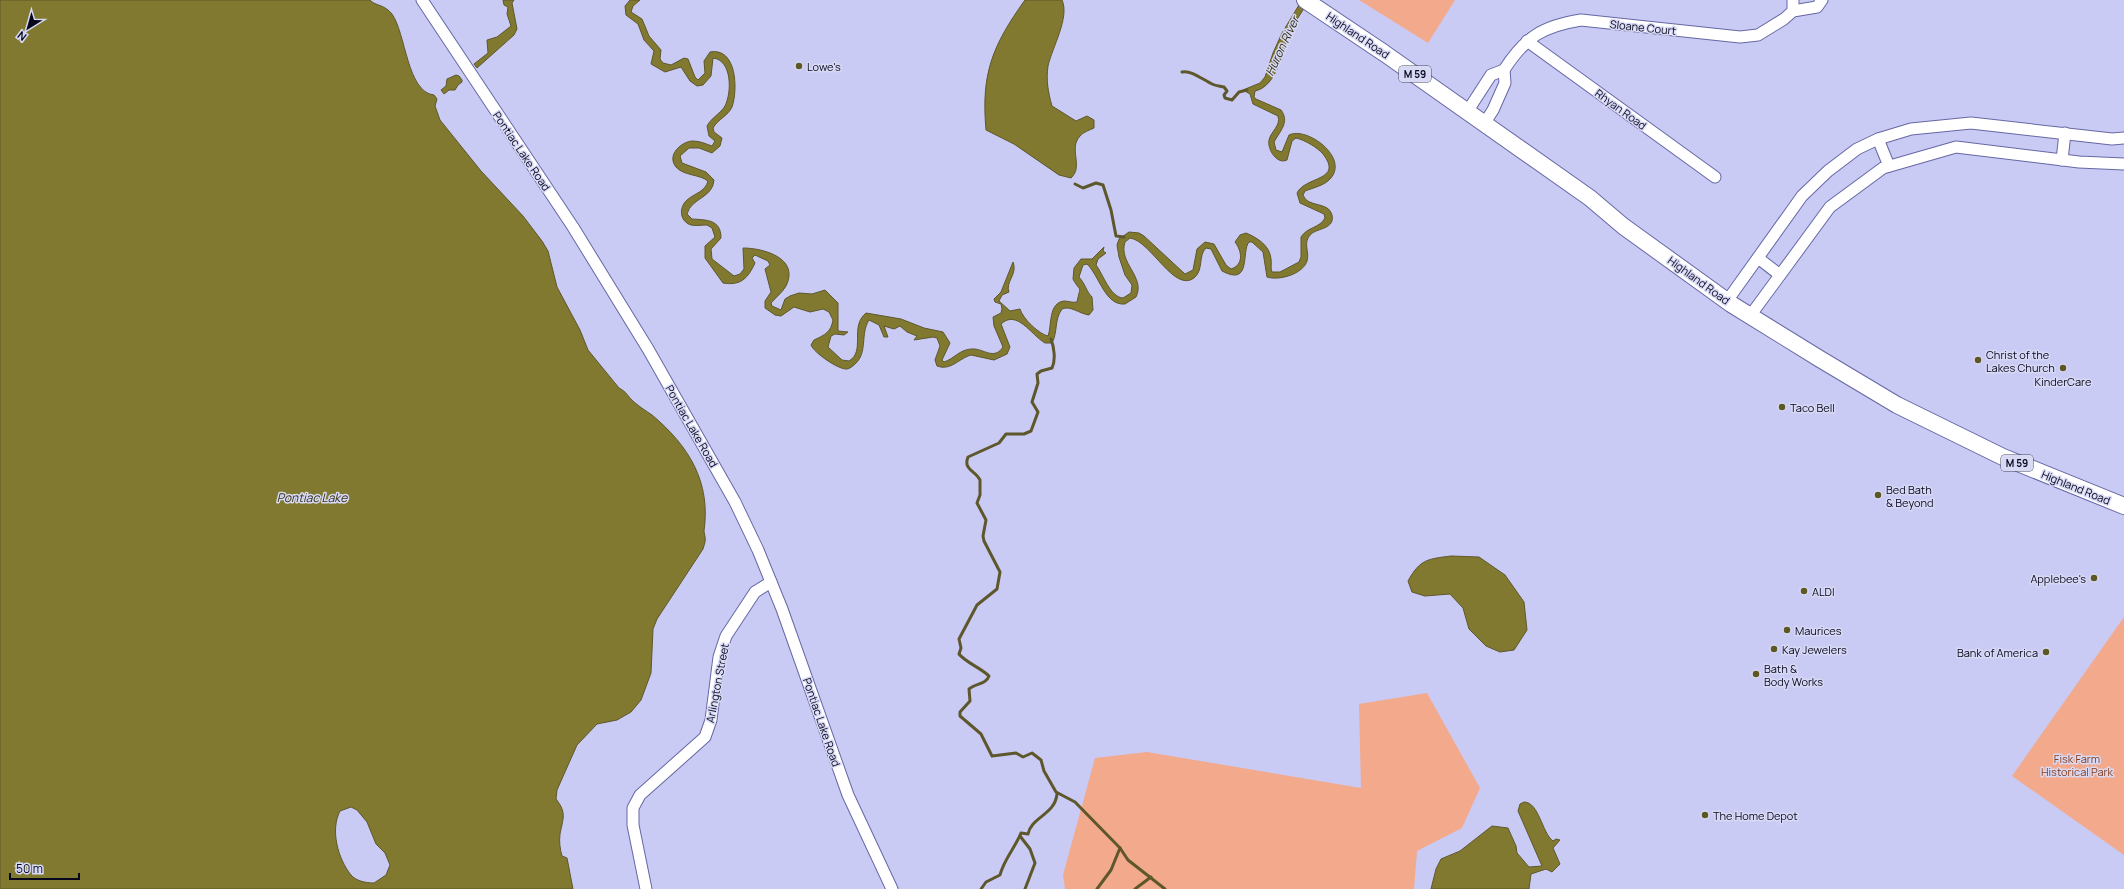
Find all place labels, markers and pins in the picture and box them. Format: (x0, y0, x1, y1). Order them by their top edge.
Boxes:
place label: Lowe's (807, 59, 841, 74)
marker: Lowe's (794, 61, 804, 71)
place label: Christ of the Lakes Church (1986, 347, 2055, 375)
marker: Christ of the Lakes Church (1973, 355, 1983, 365)
marker: KinderCare (2058, 363, 2068, 373)
place label: KinderCare (2035, 374, 2092, 389)
place label: Taco Bell (1790, 400, 1835, 415)
marker: Taco Bell (1777, 402, 1787, 412)
place label: Bed Bath & Beyond (1886, 482, 1934, 510)
marker: Bed Bath & Beyond (1873, 490, 1883, 500)
place label: Applebee's (2030, 571, 2086, 586)
marker: Applebee's (2089, 573, 2099, 583)
place label: ALDI (1812, 584, 1835, 599)
marker: ALDI (1799, 586, 1809, 596)
place label: Maurices (1795, 623, 1842, 638)
marker: Maurices (1782, 625, 1792, 635)
place label: Kay Jewelers (1782, 642, 1847, 657)
marker: Kay Jewelers (1769, 644, 1779, 654)
place label: Bank of America (1957, 645, 2038, 660)
marker: Bank of America (2041, 647, 2051, 657)
place label: Bath & Body Works (1764, 661, 1823, 689)
marker: Bath & Body Works (1751, 669, 1761, 679)
place label: The Home Depot (1713, 808, 1798, 823)
marker: The Home Depot (1700, 810, 1710, 820)

